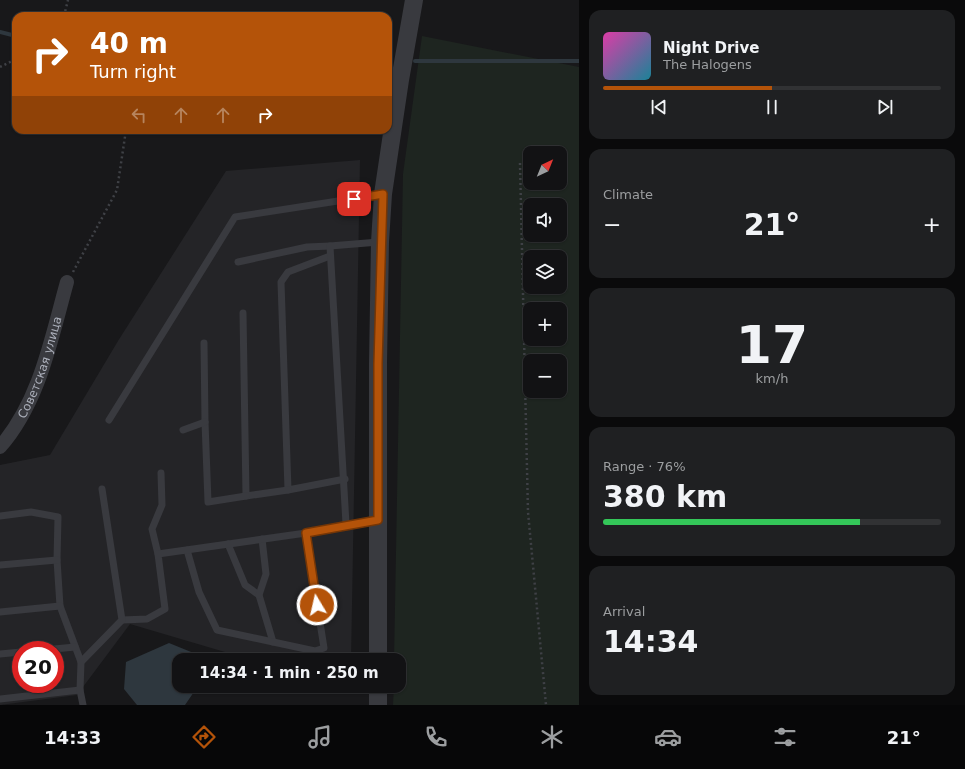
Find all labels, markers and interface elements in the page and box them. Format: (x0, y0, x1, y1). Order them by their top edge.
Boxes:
text: 40 m (90, 27, 168, 60)
icon: right (24, 28, 76, 80)
text: Night Drive (663, 39, 759, 57)
text: The Halogens (663, 57, 752, 72)
text: Turn right (90, 61, 176, 82)
icon: previous (648, 96, 670, 118)
icon: pause (761, 96, 783, 118)
icon: next (874, 96, 896, 118)
icon: left (128, 104, 150, 126)
icon: ahead (170, 104, 192, 126)
icon: ahead (212, 104, 234, 126)
icon: right (254, 104, 276, 126)
north arrow (523, 146, 567, 190)
map controls (523, 146, 567, 398)
pin (337, 182, 371, 216)
text: Climate (603, 187, 653, 202)
icon: arrive (343, 188, 365, 210)
button: sound (523, 198, 567, 242)
text: 21° (744, 207, 800, 242)
text: − (603, 212, 621, 237)
text: + (923, 212, 941, 237)
button: layers (523, 250, 567, 294)
button: + (523, 302, 567, 346)
street label: Советская улица (15, 315, 64, 421)
text: 17 (736, 315, 808, 375)
button: − (523, 354, 567, 398)
text: km/h (756, 371, 788, 386)
text: Range · 76% (603, 459, 686, 474)
text: 380 km (603, 479, 727, 514)
position arrow (296, 584, 338, 626)
text: Arrival (603, 604, 645, 619)
text: 14:34 (603, 624, 699, 659)
speed limit sign: 20 (12, 641, 64, 693)
text: 14:34 · 1 min · 250 m (199, 664, 379, 682)
icon: directions (190, 723, 218, 751)
icon: music (306, 723, 334, 751)
icon: phone (422, 723, 450, 751)
icon: climate (538, 723, 566, 751)
icon: car (654, 723, 682, 751)
icon: filters (771, 723, 799, 751)
text: 14:33 (44, 727, 101, 748)
text: 21° (887, 727, 921, 748)

